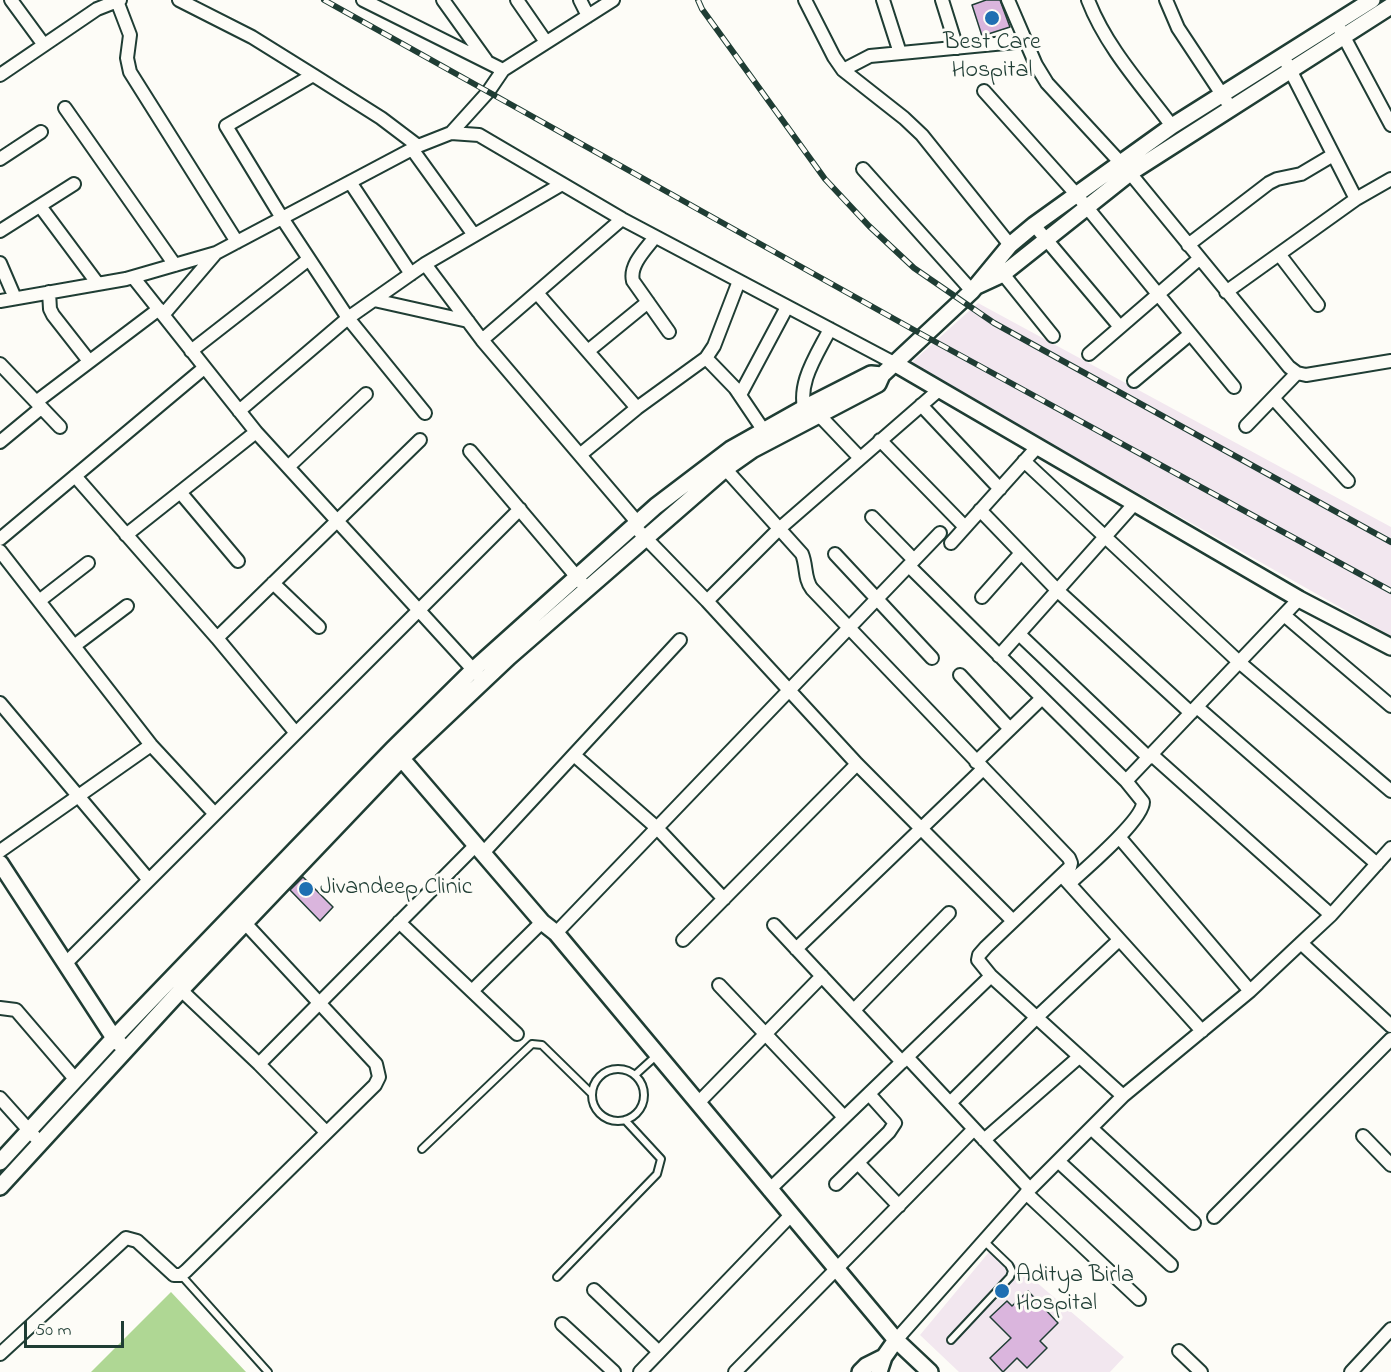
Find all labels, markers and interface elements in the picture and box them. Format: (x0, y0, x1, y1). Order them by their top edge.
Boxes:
marker: Best Care Hospital (983, 9, 1001, 27)
place label: Best Care Hospital (943, 30, 1041, 86)
place label: Jivandeep Clinic (320, 875, 472, 903)
marker: Jivandeep Clinic (297, 880, 315, 898)
place label: Aditya Birla Hospital (1016, 1263, 1134, 1319)
marker: Aditya Birla Hospital (993, 1282, 1011, 1300)
scale bar (27, 1309, 128, 1347)
text: 50 m (35, 1318, 72, 1344)

